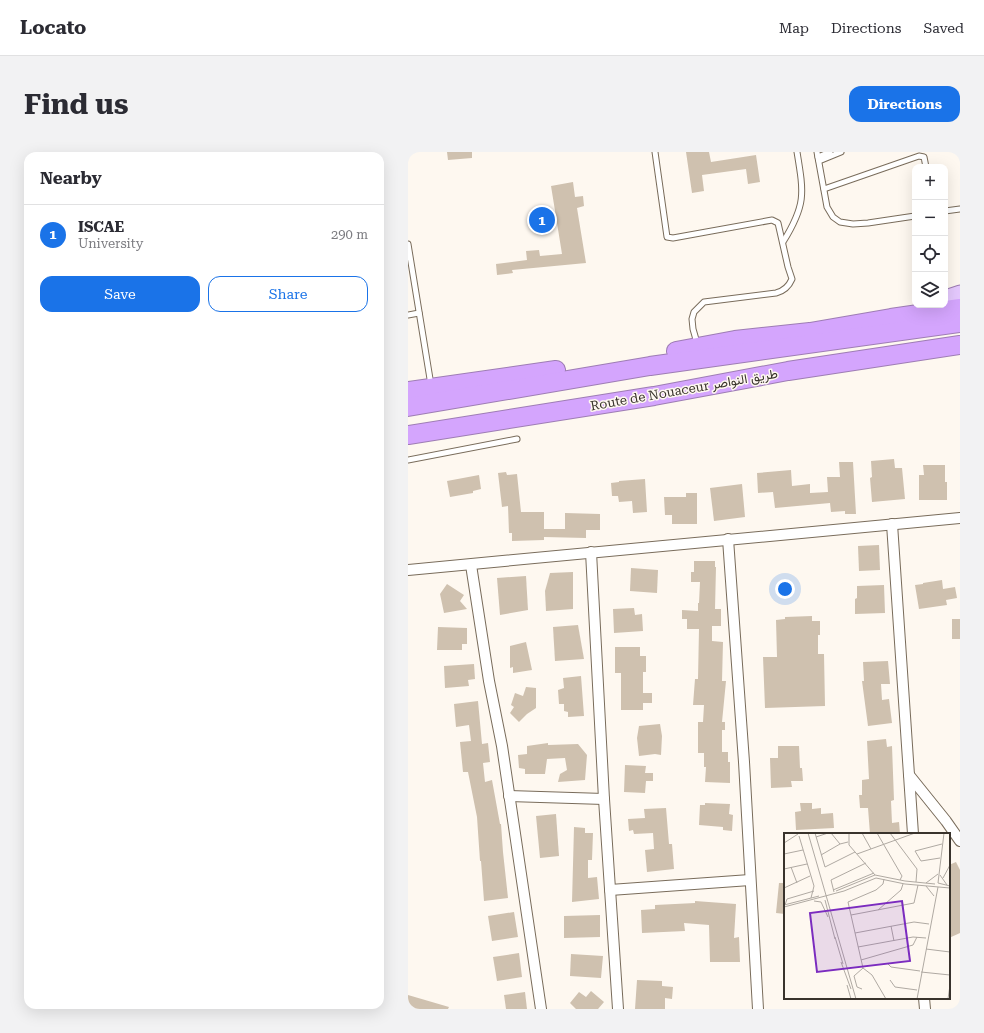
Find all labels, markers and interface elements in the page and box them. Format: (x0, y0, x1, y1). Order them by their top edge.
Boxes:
text: Locato (20, 16, 86, 39)
text: Map (779, 20, 809, 36)
text: Directions (831, 20, 901, 36)
text: Saved (923, 20, 964, 36)
button: Directions (849, 86, 960, 122)
text: Find us (24, 88, 128, 121)
map controls (912, 164, 948, 308)
button: + (912, 164, 948, 200)
text: Nearby (40, 168, 102, 188)
button: − (912, 200, 948, 236)
pin: 1 (529, 205, 555, 235)
text: ISCAE (78, 218, 124, 236)
text: 1 (49, 227, 57, 242)
text: 290 m (331, 227, 368, 242)
text: University (78, 236, 143, 251)
button: locate (912, 236, 948, 272)
button: layers (912, 272, 948, 308)
button: Save (40, 276, 200, 312)
button: Share (208, 276, 368, 312)
street label: Route de Nouaceur طريق النواصر (589, 366, 779, 414)
your location (775, 579, 795, 599)
inset map (784, 833, 950, 999)

